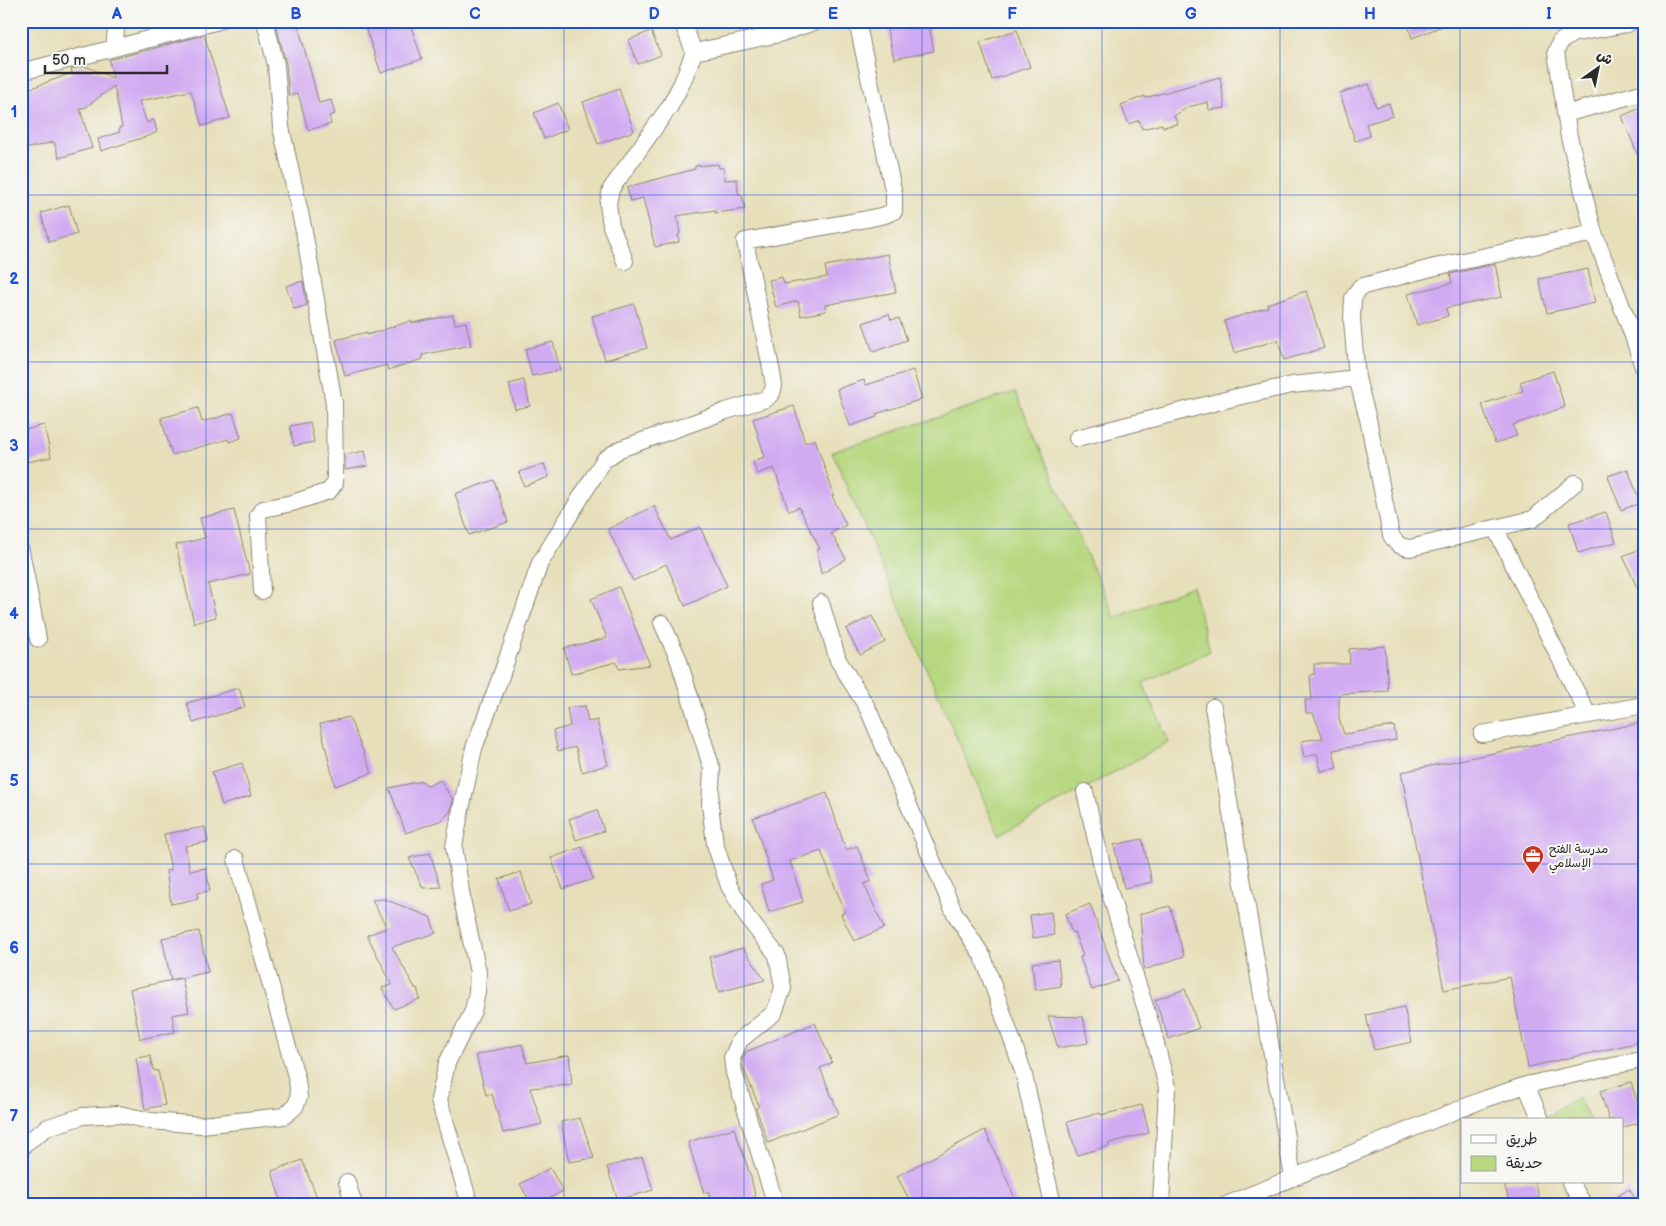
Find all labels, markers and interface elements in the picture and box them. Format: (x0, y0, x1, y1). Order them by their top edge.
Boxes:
text: A (111, 5, 122, 24)
text: B (290, 5, 302, 24)
text: C (469, 5, 481, 24)
text: D (648, 5, 660, 24)
text: E (828, 5, 838, 24)
text: F (1007, 5, 1017, 24)
text: G (1185, 5, 1197, 24)
text: H (1364, 5, 1376, 24)
text: I (1546, 5, 1552, 24)
scale bar (45, 42, 168, 74)
north arrow (1574, 42, 1624, 92)
text: ش (1594, 46, 1616, 69)
text: 50 m (52, 51, 86, 70)
text: 1 (11, 103, 17, 122)
text: 2 (9, 270, 19, 289)
text: 3 (9, 437, 19, 456)
text: 4 (9, 605, 19, 624)
text: 5 (9, 772, 19, 791)
place label: مدرسة الفتح الإسلامي (1549, 842, 1608, 874)
office icon: مدرسة الفتح الإسلامي (1521, 844, 1545, 875)
text: 6 (9, 939, 19, 958)
text: 7 (10, 1107, 19, 1126)
legend (1461, 1118, 1624, 1184)
text: طريق (1506, 1130, 1538, 1149)
text: حديقة (1506, 1154, 1543, 1173)

